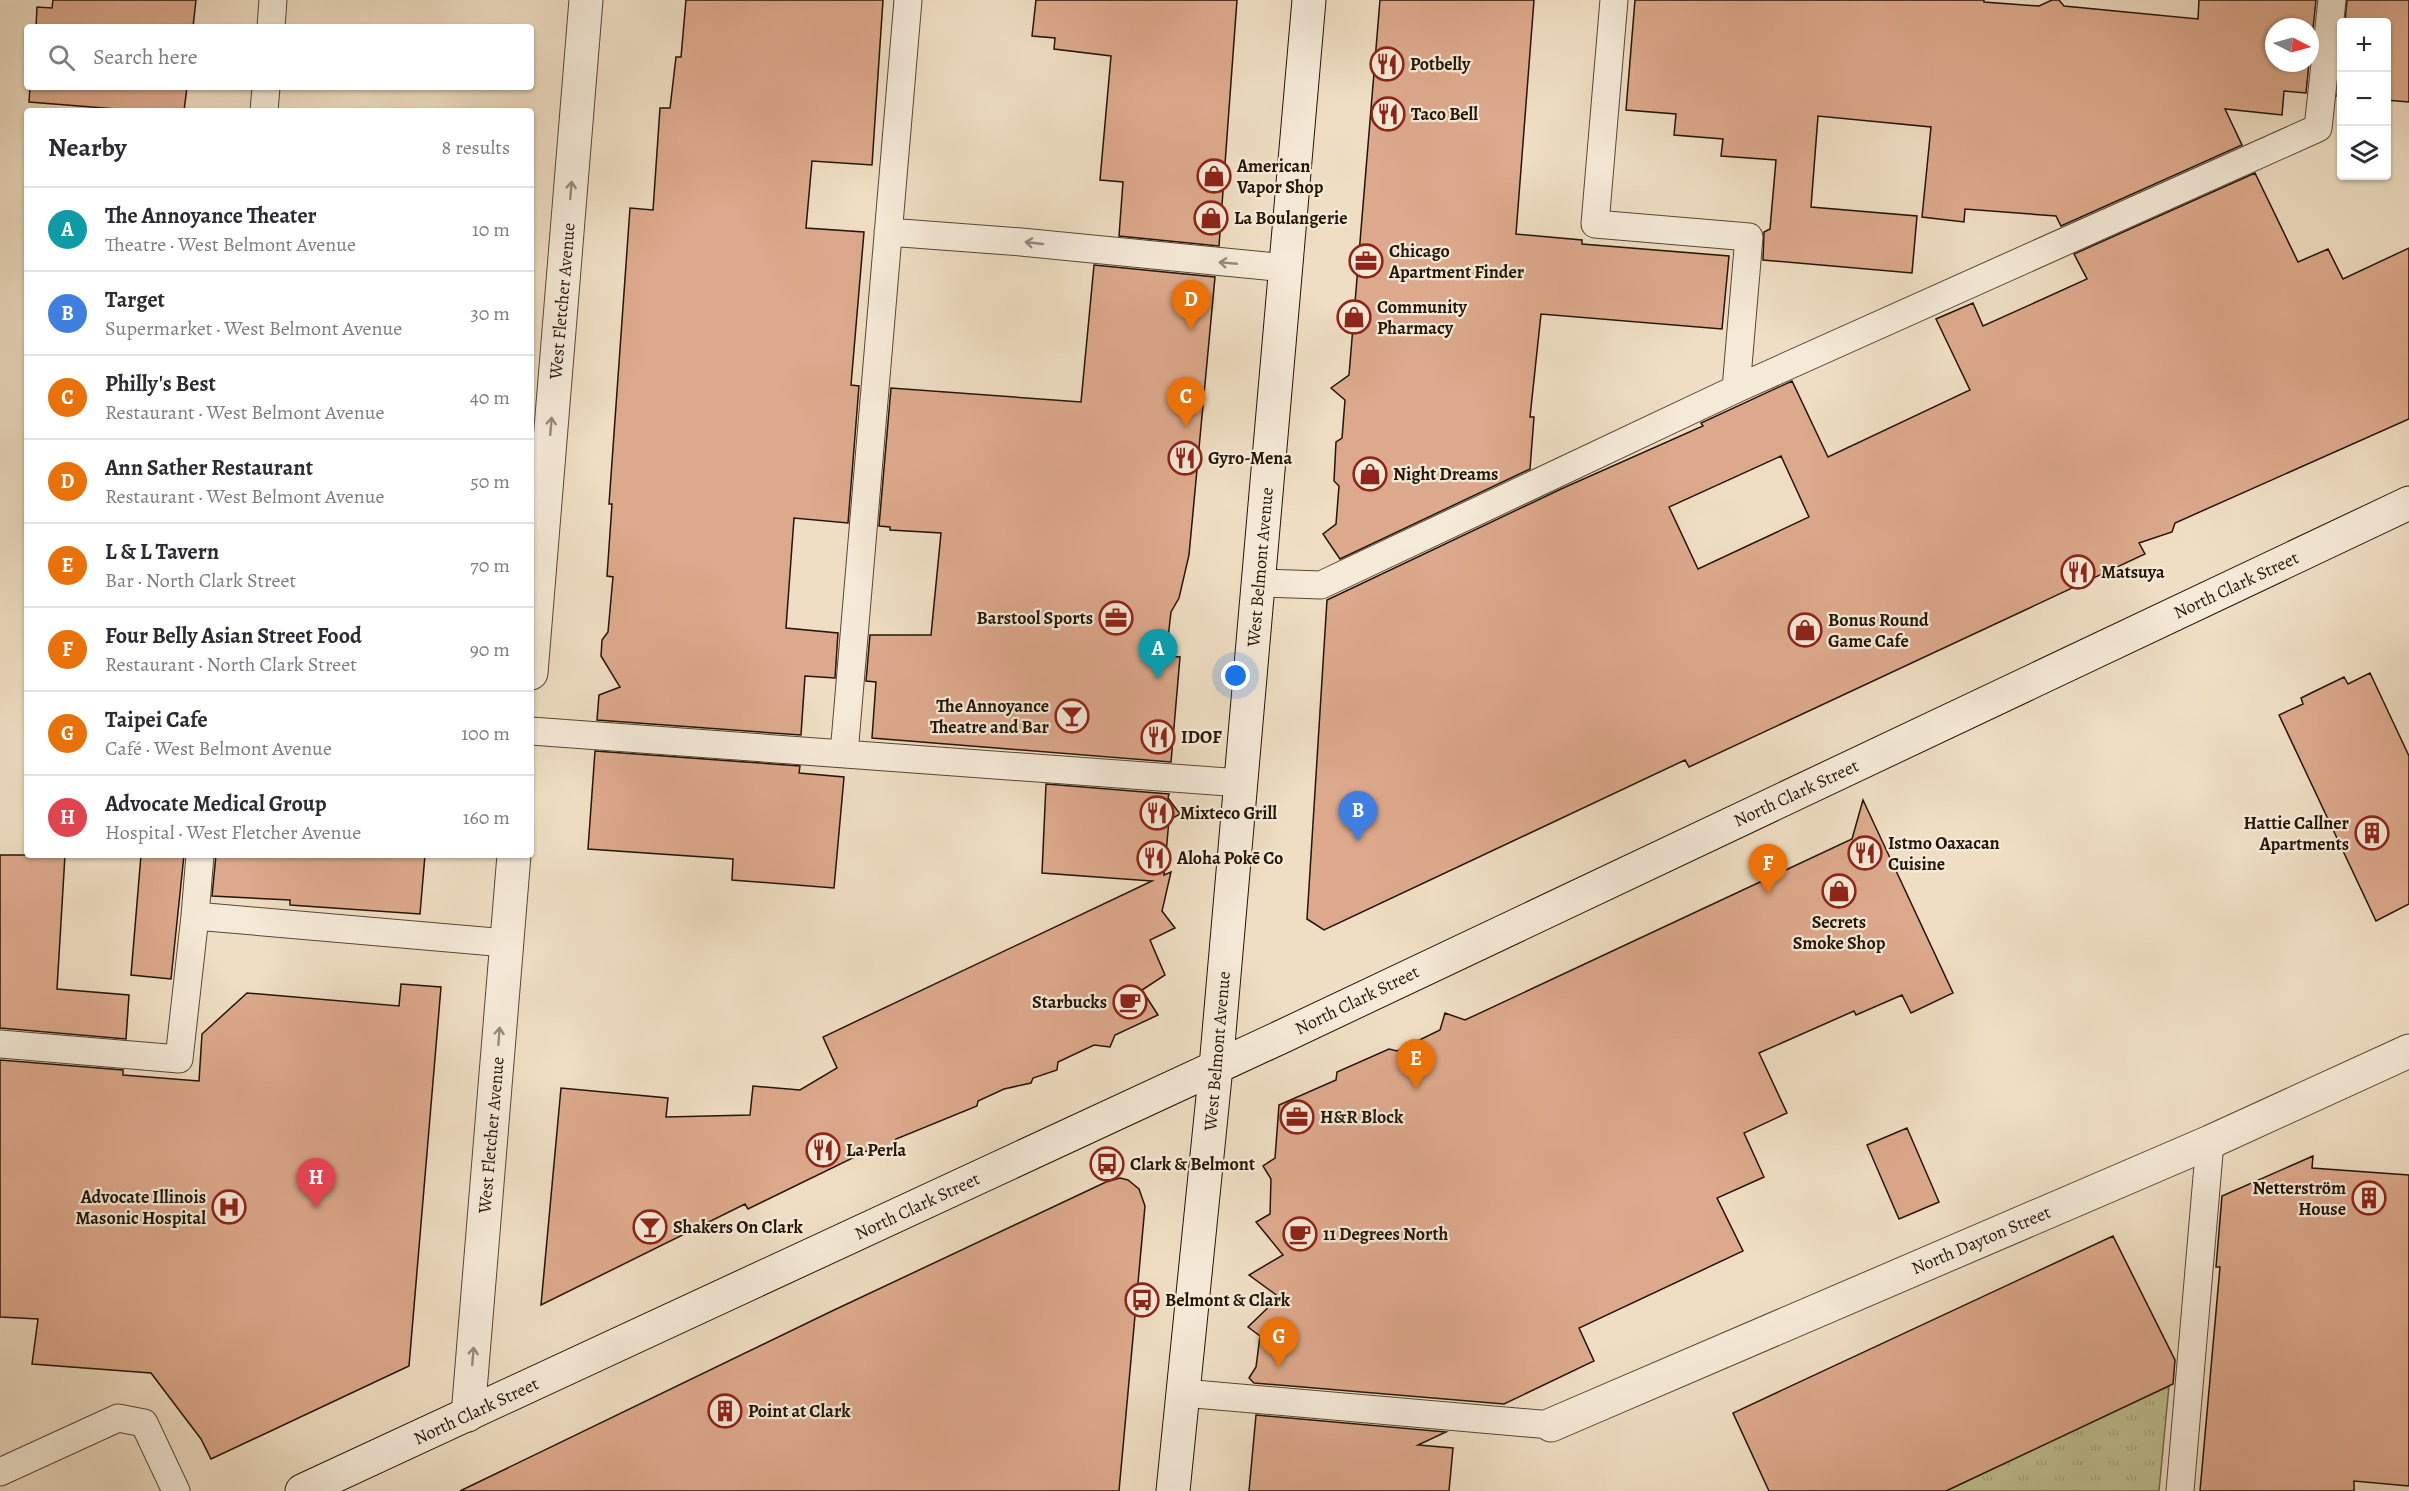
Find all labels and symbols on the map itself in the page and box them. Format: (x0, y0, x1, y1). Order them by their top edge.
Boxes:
north arrow (2265, 18, 2319, 72)
restaurant icon: Potbelly (1369, 46, 1405, 82)
place label: Potbelly (1410, 52, 1471, 76)
restaurant icon: Taco Bell (1370, 96, 1406, 132)
place label: Taco Bell (1411, 102, 1478, 126)
place label: American Vapor Shop (1236, 154, 1324, 199)
shop icon: American Vapor Shop (1196, 158, 1232, 194)
one-way arrow (566, 181, 577, 201)
shop icon: La Boulangerie (1193, 200, 1229, 236)
place label: La Boulangerie (1234, 206, 1348, 230)
street label: West Fletcher Avenue (543, 222, 581, 381)
one-way arrow (1024, 237, 1044, 248)
place label: Chicago Apartment Finder (1388, 239, 1525, 284)
office icon: Chicago Apartment Finder (1348, 243, 1384, 279)
one-way arrow (1218, 257, 1238, 268)
pin: D (1172, 280, 1210, 330)
place label: Community Pharmacy (1377, 295, 1467, 340)
shop icon: Community Pharmacy (1336, 299, 1372, 335)
pin: C (1166, 378, 1206, 427)
one-way arrow (546, 417, 557, 437)
restaurant icon: Gyro-Mena (1167, 440, 1203, 476)
place label: Gyro-Mena (1208, 446, 1292, 470)
shop icon: Night Dreams (1352, 456, 1388, 492)
place label: Night Dreams (1393, 462, 1498, 486)
street label: West Belmont Avenue (1241, 486, 1279, 649)
street label: North Clark Street (2170, 546, 2302, 624)
restaurant icon: Matsuya (2060, 554, 2096, 590)
place label: Matsuya (2101, 560, 2165, 584)
office icon: Barstool Sports (1098, 600, 1134, 636)
place label: Barstool Sports (976, 606, 1093, 630)
place label: Bonus Round Game Cafe (1828, 608, 1929, 653)
shop icon: Bonus Round Game Cafe (1787, 612, 1823, 648)
pin: A (1138, 630, 1178, 679)
your location (1221, 661, 1250, 690)
place label: The Annoyance Theatre and Bar (930, 694, 1050, 739)
bar icon: The Annoyance Theatre and Bar (1054, 698, 1090, 734)
restaurant icon: IDOF (1140, 719, 1176, 755)
place label: IDOF (1181, 725, 1222, 749)
street label: North Clark Street (1730, 754, 1862, 832)
pin: B (1338, 792, 1378, 841)
restaurant icon: Mixteco Grill (1139, 795, 1175, 831)
place label: Mixteco Grill (1180, 801, 1277, 825)
place label: Hattie Callner Apartments (2243, 811, 2350, 856)
building icon: Hattie Callner Apartments (2354, 815, 2390, 851)
place label: Istmo Oaxacan Cuisine (1888, 831, 2000, 876)
restaurant icon: Istmo Oaxacan Cuisine (1847, 835, 1883, 871)
restaurant icon: Aloha Pokē Co (1136, 840, 1172, 876)
pin: F (1748, 844, 1788, 894)
place label: Aloha Pokē Co (1176, 846, 1283, 870)
shop icon: Secrets Smoke Shop (1821, 873, 1857, 909)
place label: Secrets Smoke Shop (1793, 910, 1886, 955)
street label: North Clark Street (1291, 960, 1423, 1040)
street label: West Belmont Avenue (1198, 970, 1236, 1133)
cafe icon: Starbucks (1112, 984, 1148, 1020)
place label: Starbucks (1032, 990, 1107, 1014)
one-way arrow (494, 1027, 505, 1047)
pin: E (1396, 1040, 1436, 1089)
street label: West Fletcher Avenue (472, 1056, 510, 1215)
office icon: H&R Block (1279, 1099, 1315, 1135)
place label: H&R Block (1320, 1105, 1404, 1129)
restaurant icon: La Perla (805, 1132, 841, 1168)
place label: La Perla (846, 1138, 906, 1162)
bus stop icon: Clark & Belmont (1089, 1146, 1125, 1182)
place label: Clark & Belmont (1130, 1152, 1255, 1176)
pin: H (296, 1158, 336, 1208)
street label: North Clark Street (851, 1167, 983, 1245)
place label: Netterström House (2253, 1176, 2346, 1221)
building icon: Netterström House (2351, 1180, 2387, 1216)
place label: Advocate Illinois Masonic Hospital (75, 1185, 206, 1230)
hospital icon: Advocate Illinois Masonic Hospital (211, 1189, 247, 1225)
street label: North Dayton Street (1908, 1200, 2054, 1280)
bar icon: Shakers On Clark (632, 1209, 668, 1245)
place label: Shakers On Clark (673, 1215, 803, 1239)
cafe icon: 11 Degrees North (1282, 1216, 1318, 1252)
place label: 11 Degrees North (1323, 1222, 1448, 1246)
bus stop icon: Belmont & Clark (1124, 1282, 1160, 1318)
place label: Belmont & Clark (1165, 1288, 1291, 1312)
pin: G (1260, 1318, 1298, 1367)
one-way arrow (468, 1347, 479, 1367)
street label: North Clark Street (410, 1372, 542, 1450)
building icon: Point at Clark (707, 1393, 743, 1429)
place label: Point at Clark (748, 1399, 851, 1423)

